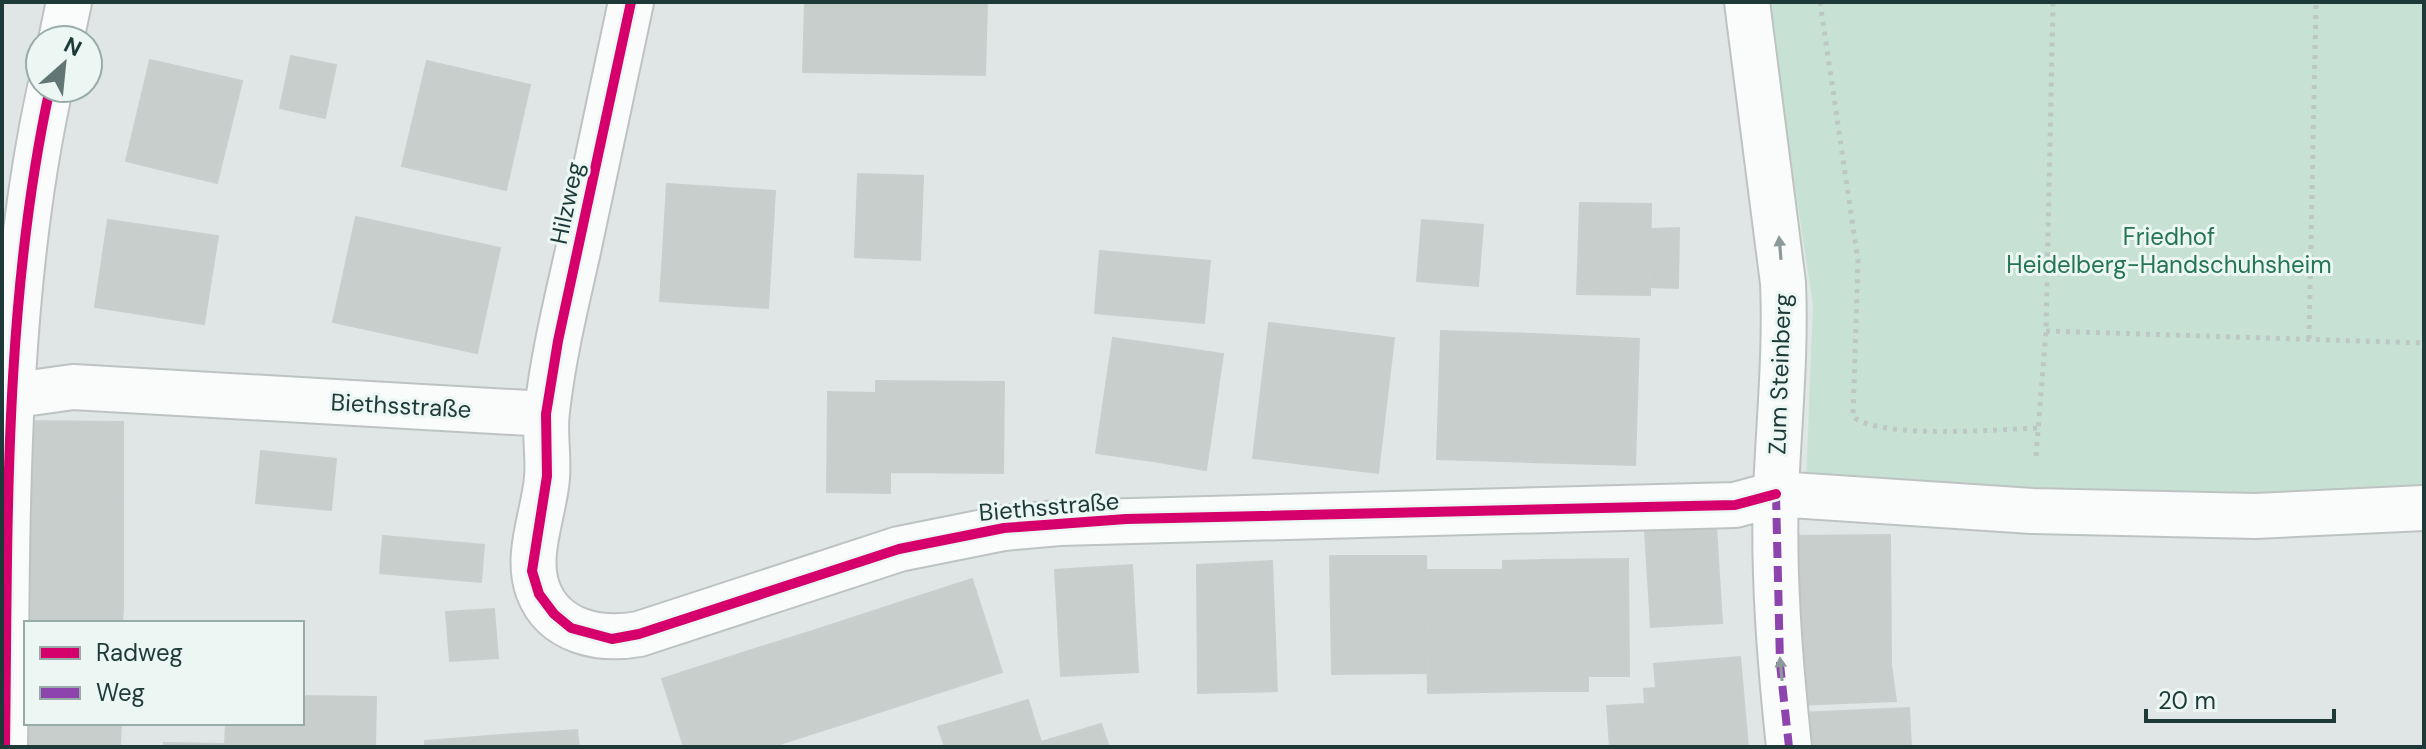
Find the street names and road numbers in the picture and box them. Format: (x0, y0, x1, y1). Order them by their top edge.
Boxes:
street label: Hilzweg (543, 159, 590, 247)
street label: Zum Steinberg (1761, 293, 1798, 455)
street label: Biethsstraße (330, 386, 472, 425)
street label: Biethsstraße (977, 485, 1120, 528)

